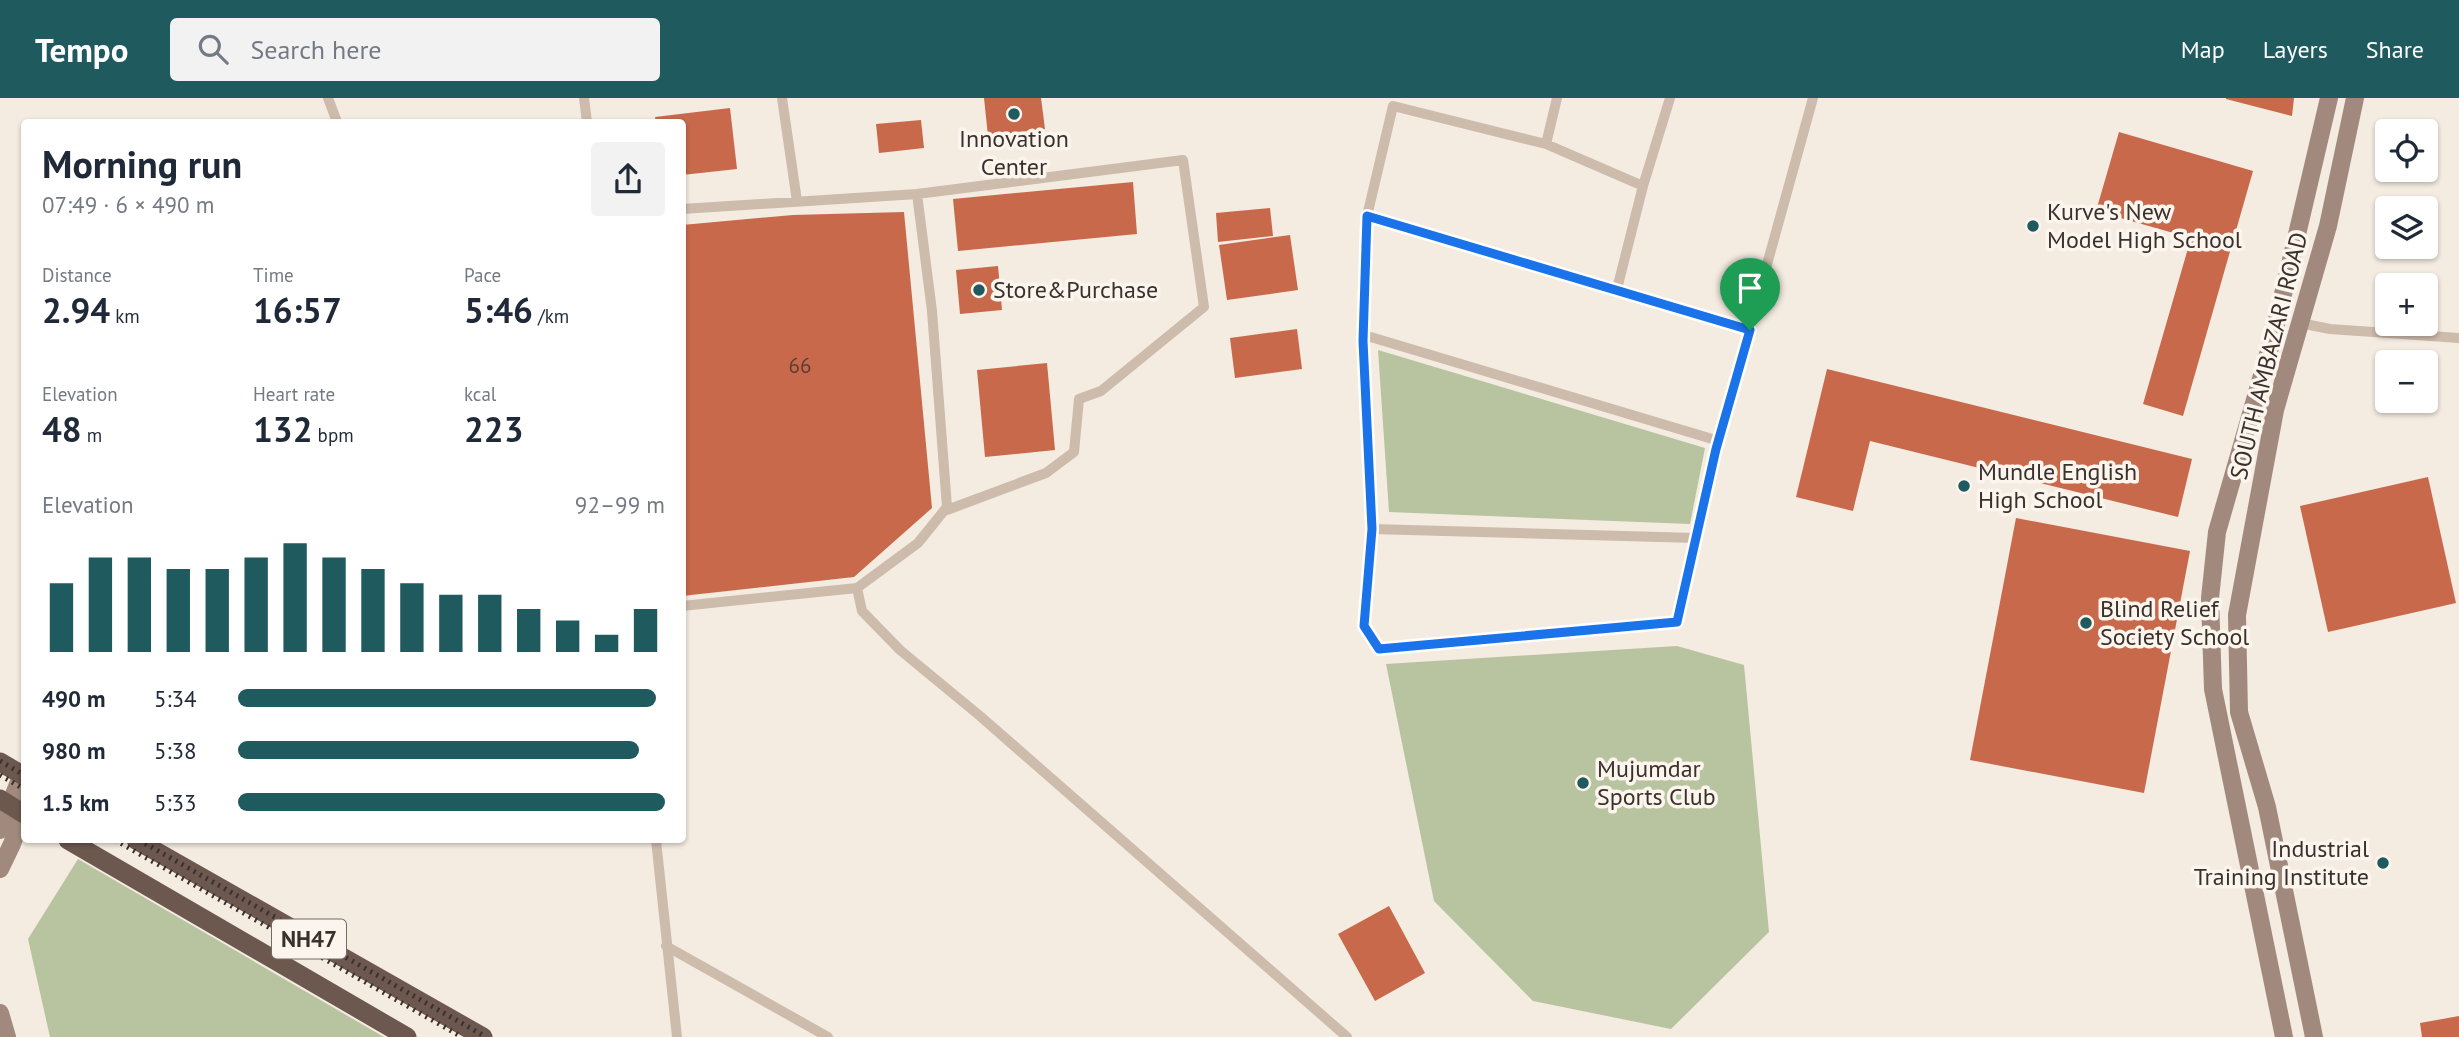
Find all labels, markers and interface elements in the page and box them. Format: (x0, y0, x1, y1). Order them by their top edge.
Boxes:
search box (170, 18, 660, 81)
text: Tempo (35, 28, 128, 71)
icon: search (194, 30, 232, 68)
text: Search here (250, 33, 382, 66)
text: Map (2181, 34, 2225, 65)
text: Layers (2263, 34, 2328, 65)
text: Share (2366, 34, 2424, 65)
marker: Innovation Center (1006, 106, 1022, 122)
map controls (2375, 119, 2438, 413)
button: locate (2375, 119, 2438, 182)
place label: Innovation Center (959, 123, 1069, 182)
text: Morning run (42, 139, 242, 188)
button: share (591, 142, 665, 216)
text: 07:49 · 6 × 490 m (42, 190, 214, 219)
place label: Kurve's New Model High School (2047, 196, 2242, 255)
button: layers (2375, 196, 2438, 259)
marker: Kurve's New Model High School (2025, 218, 2041, 234)
street label: SOUTH AMBAZARI ROAD (2223, 229, 2314, 483)
pin (1720, 258, 1780, 330)
text: Distance (42, 263, 112, 287)
text: Time (253, 263, 294, 287)
text: Pace (464, 263, 501, 287)
icon: arrive (1731, 269, 1769, 307)
button: + (2375, 273, 2438, 336)
place label: Store&Purchase (993, 274, 1158, 305)
marker: Store&Purchase (971, 282, 987, 298)
text: 2.94 (42, 287, 110, 333)
text: 16:57 (253, 287, 342, 333)
text: 5:46 (464, 287, 533, 333)
text: km (110, 304, 140, 328)
text: /km (533, 304, 569, 328)
button: − (2375, 350, 2438, 413)
house number: 66 (789, 352, 811, 379)
text: Elevation (42, 382, 118, 406)
text: Heart rate (253, 382, 335, 406)
text: kcal (464, 382, 496, 406)
text: 48 (42, 406, 82, 452)
text: 132 (253, 406, 313, 452)
text: 223 (464, 406, 524, 452)
text: m (82, 423, 102, 447)
text: bpm (313, 423, 354, 447)
place label: Mundle English High School (1978, 456, 2137, 515)
marker: Mundle English High School (1956, 478, 1972, 494)
text: Elevation (42, 490, 134, 519)
text: 92–99 m (575, 490, 665, 519)
place label: Blind Relief Society School (2100, 593, 2249, 652)
marker: Blind Relief Society School (2078, 615, 2094, 631)
text: 490 m (42, 684, 105, 713)
text: 5:34 (154, 684, 197, 713)
text: 980 m (42, 736, 105, 765)
text: 5:38 (154, 736, 197, 765)
place label: Mujumdar Sports Club (1597, 753, 1716, 812)
marker: Mujumdar Sports Club (1575, 775, 1591, 791)
text: 1.5 km (42, 788, 109, 817)
text: 5:33 (154, 788, 197, 817)
place label: Industrial Training Institute (2194, 833, 2369, 892)
marker: Industrial Training Institute (2375, 855, 2391, 871)
road number: NH47 (272, 919, 346, 958)

